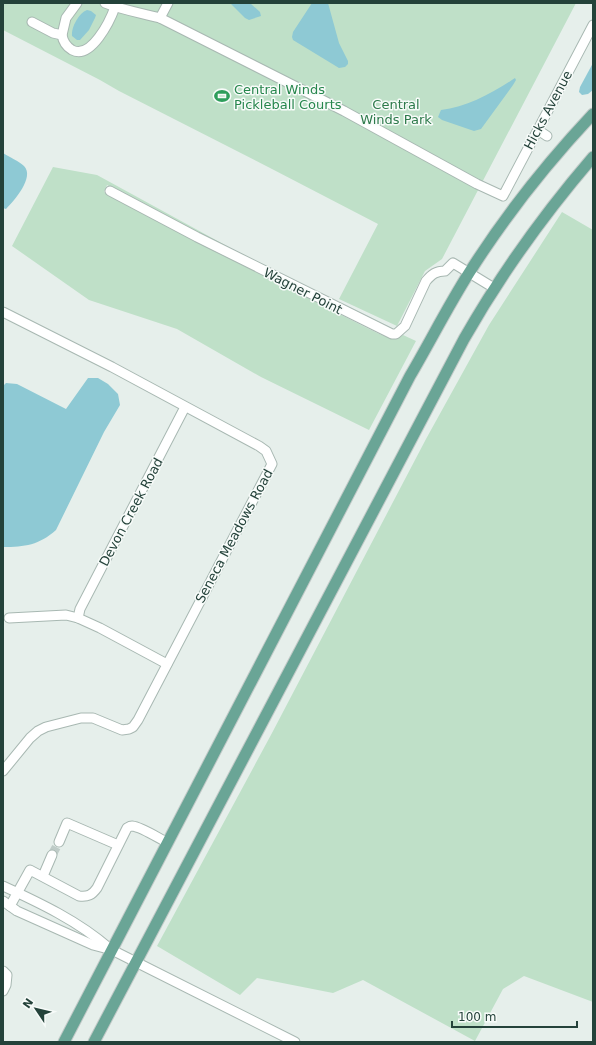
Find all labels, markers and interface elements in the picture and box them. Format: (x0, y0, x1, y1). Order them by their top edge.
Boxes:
street label: Hicks Avenue (521, 68, 575, 152)
place label: Central Winds Pickleball Courts (234, 82, 342, 112)
sports icon: Central Winds Pickleball Courts (213, 87, 231, 105)
park label: Central Winds Park (360, 97, 432, 127)
street label: Wagner Point (261, 265, 345, 317)
street label: Devon Creek Road (96, 455, 166, 569)
street label: Seneca Meadows Road (192, 467, 276, 605)
north arrow (16, 989, 56, 1029)
text: N (20, 996, 36, 1011)
scale bar (452, 1003, 577, 1029)
text: 100 m (458, 1010, 496, 1024)

